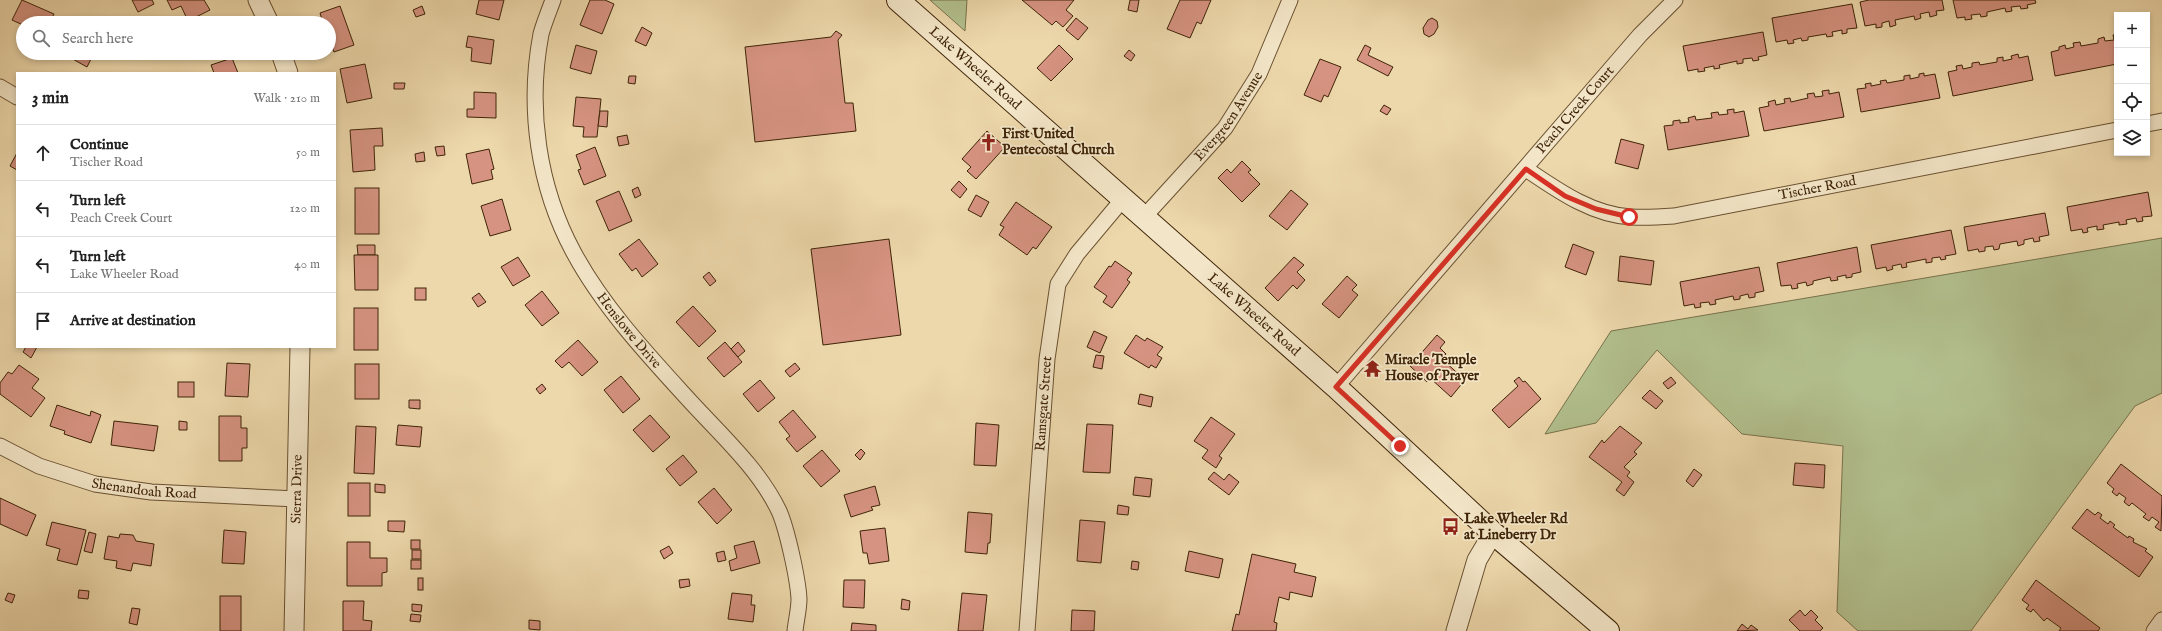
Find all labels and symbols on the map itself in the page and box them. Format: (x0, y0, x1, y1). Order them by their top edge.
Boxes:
street label: Lake Wheeler Road (925, 23, 1025, 114)
street label: Peach Creek Court (1532, 62, 1618, 158)
street label: Evergreen Avenue (1190, 68, 1267, 165)
place label: First United Pentecostal Church (1002, 125, 1115, 159)
church icon: First United Pentecostal Church (979, 132, 999, 152)
street label: Tischer Road (1777, 172, 1858, 204)
route start (1620, 208, 1638, 226)
street label: Lake Wheeler Road (1204, 269, 1304, 360)
street label: Henslowe Drive (592, 289, 666, 373)
place label: Miracle Temple House of Prayer (1385, 351, 1480, 385)
street label: Ramsgate Street (1031, 355, 1056, 452)
temple icon: Miracle Temple House of Prayer (1362, 358, 1382, 378)
route end (1391, 437, 1409, 455)
street label: Sierra Drive (287, 454, 307, 524)
street label: Shenandoah Road (90, 475, 197, 503)
place label: Lake Wheeler Rd at Lineberry Dr (1464, 510, 1568, 544)
bus stop icon: Lake Wheeler Rd at Lineberry Dr (1441, 517, 1461, 537)

